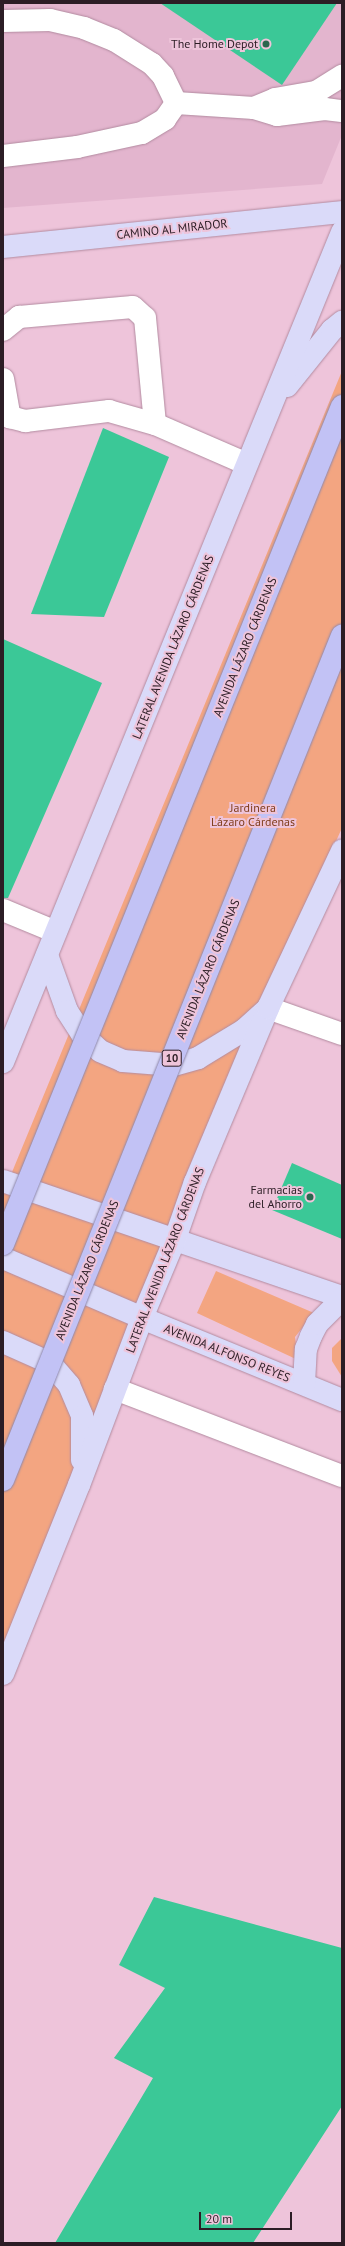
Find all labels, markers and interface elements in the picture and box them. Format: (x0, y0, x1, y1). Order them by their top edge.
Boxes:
place label: The Home Depot (171, 37, 258, 51)
marker: The Home Depot (261, 39, 271, 49)
street label: CAMINO AL MIRADOR (115, 216, 229, 242)
street label: LATERAL AVENIDA LÁZARO CÁRDENAS (129, 552, 217, 742)
street label: AVENIDA LÁZARO CÁRDENAS (210, 575, 280, 719)
park label: Jardinera Lázaro Cárdenas (211, 801, 295, 829)
street label: AVENIDA LÁZARO CÁRDENAS (173, 897, 243, 1041)
road number: 10 (161, 1049, 183, 1067)
street label: LATERAL AVENIDA LÁZARO CÁRDENAS (123, 1165, 207, 1355)
place label: Farmacias del Ahorro (248, 1183, 302, 1211)
marker: Farmacias del Ahorro (305, 1192, 315, 1202)
street label: AVENIDA LÁZARO CÁRDENAS (52, 1198, 122, 1342)
street label: AVENIDA ALFONSO REYES (161, 1321, 293, 1385)
scale bar (201, 2204, 294, 2230)
text: 20 m (206, 2211, 232, 2226)

